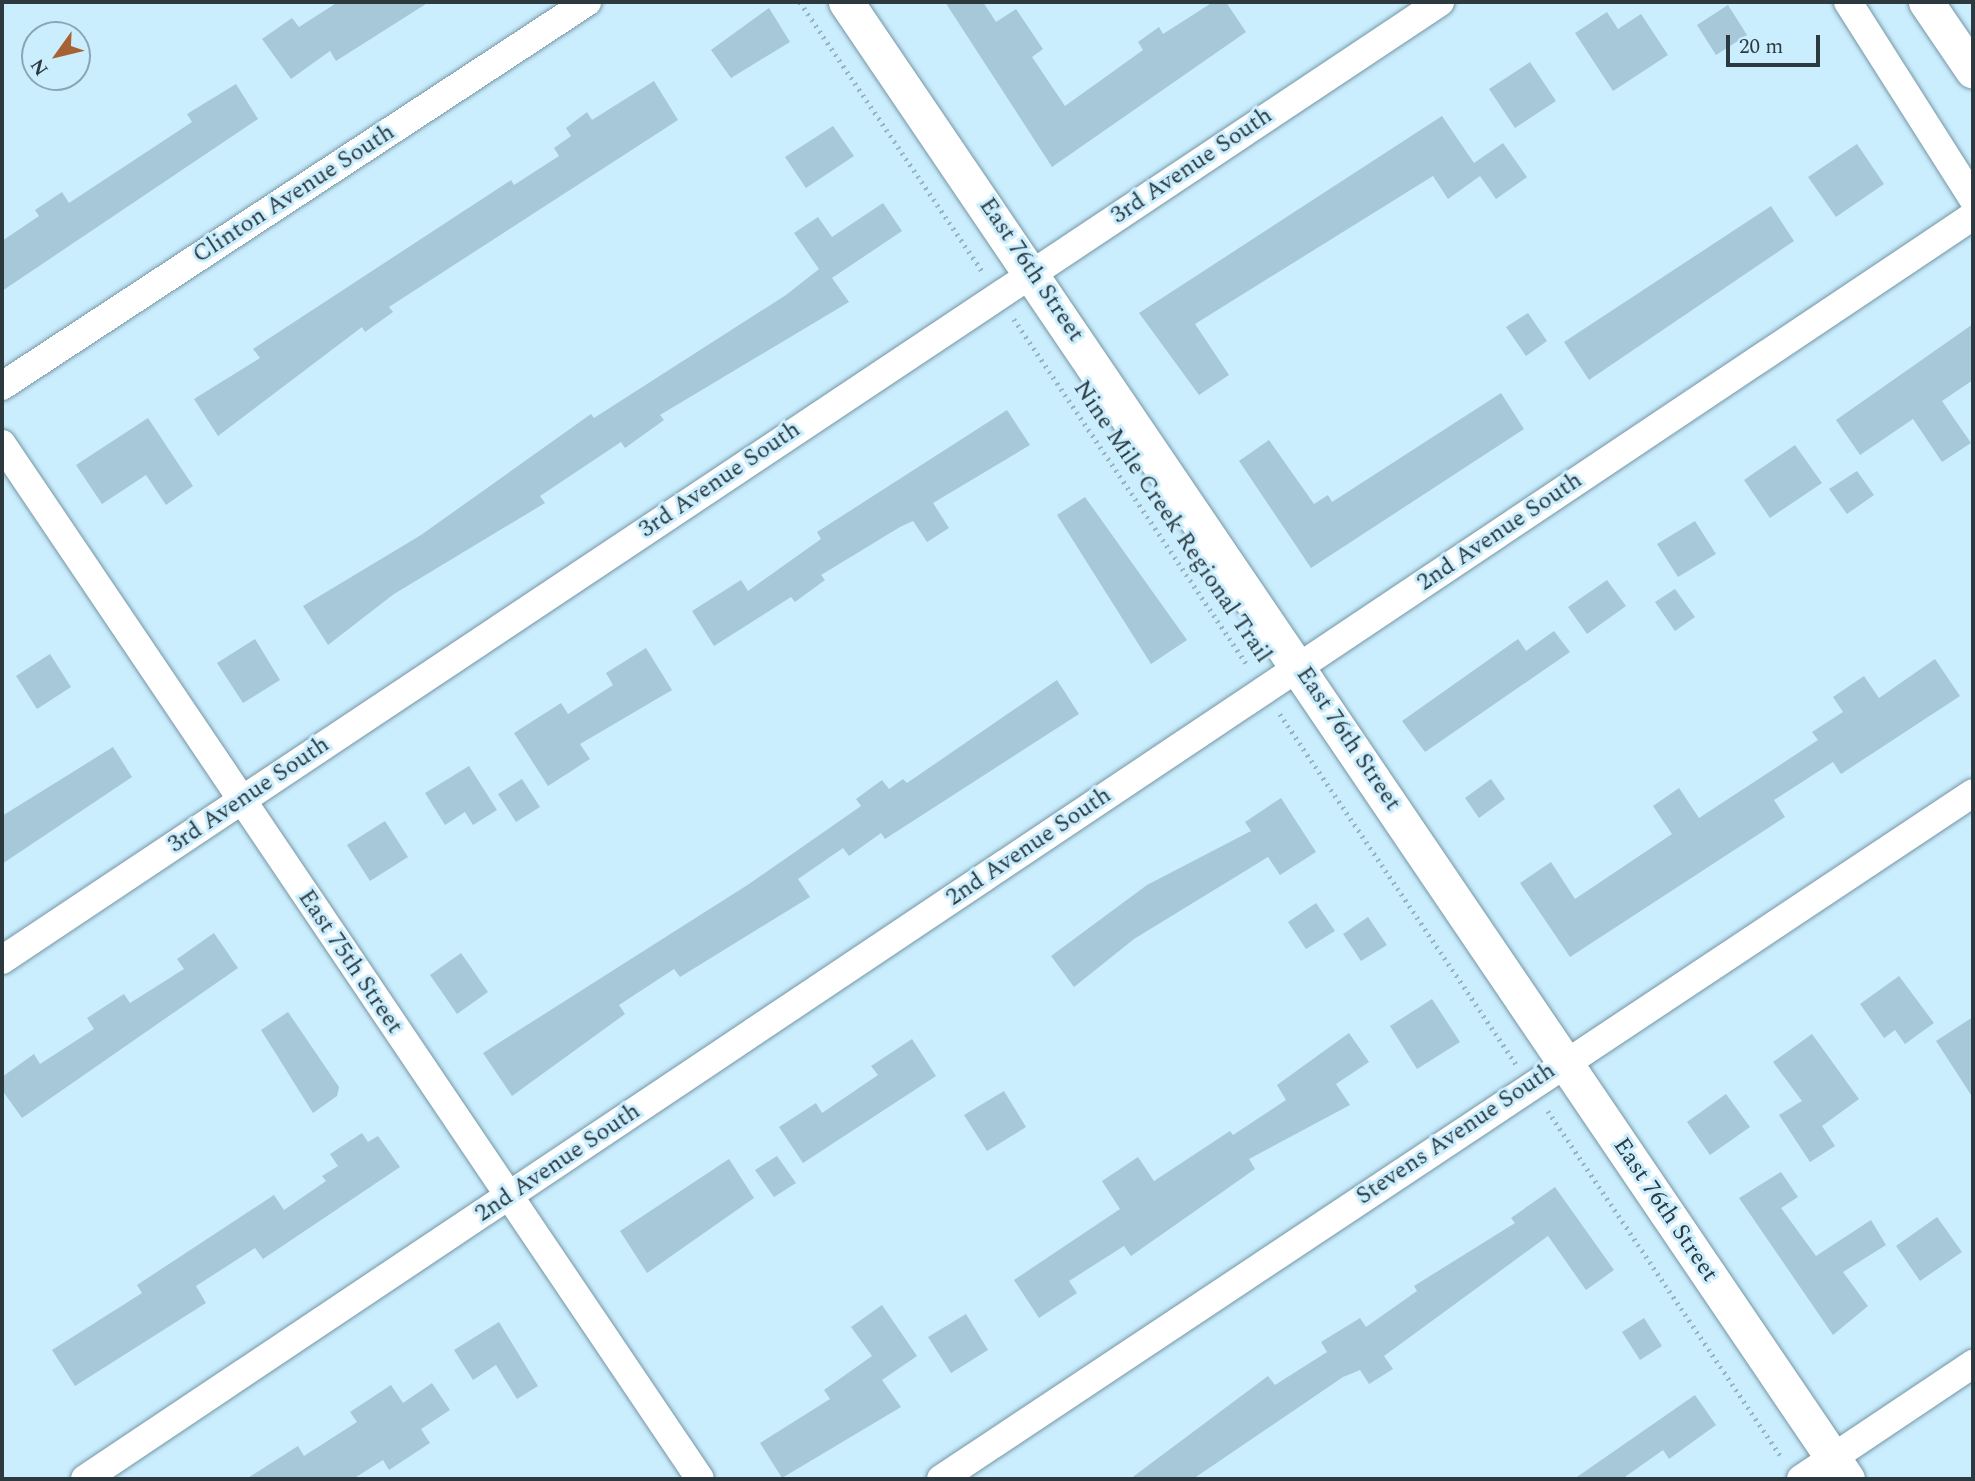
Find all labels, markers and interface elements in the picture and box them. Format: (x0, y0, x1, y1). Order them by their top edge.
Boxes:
north arrow (21, 21, 91, 91)
scale bar (1730, 21, 1825, 65)
text: 20 m (1739, 31, 1783, 63)
text: N (23, 52, 56, 81)
street label: 3rd Avenue South (1106, 101, 1278, 231)
street label: Clinton Avenue South (188, 118, 400, 270)
street label: East 76th Street (972, 193, 1090, 347)
street label: Nine Mile Creek Regional Trail (1067, 375, 1277, 669)
street label: 3rd Avenue South (634, 415, 806, 545)
street label: 2nd Avenue South (1412, 466, 1588, 598)
street label: East 76th Street (1289, 662, 1407, 816)
street label: 3rd Avenue South (163, 730, 335, 860)
street label: 2nd Avenue South (941, 781, 1117, 913)
street label: East 75th Street (291, 885, 409, 1039)
street label: Stevens Avenue South (1351, 1057, 1561, 1211)
street label: 2nd Avenue South (470, 1097, 646, 1229)
street label: East 76th Street (1606, 1133, 1724, 1287)

